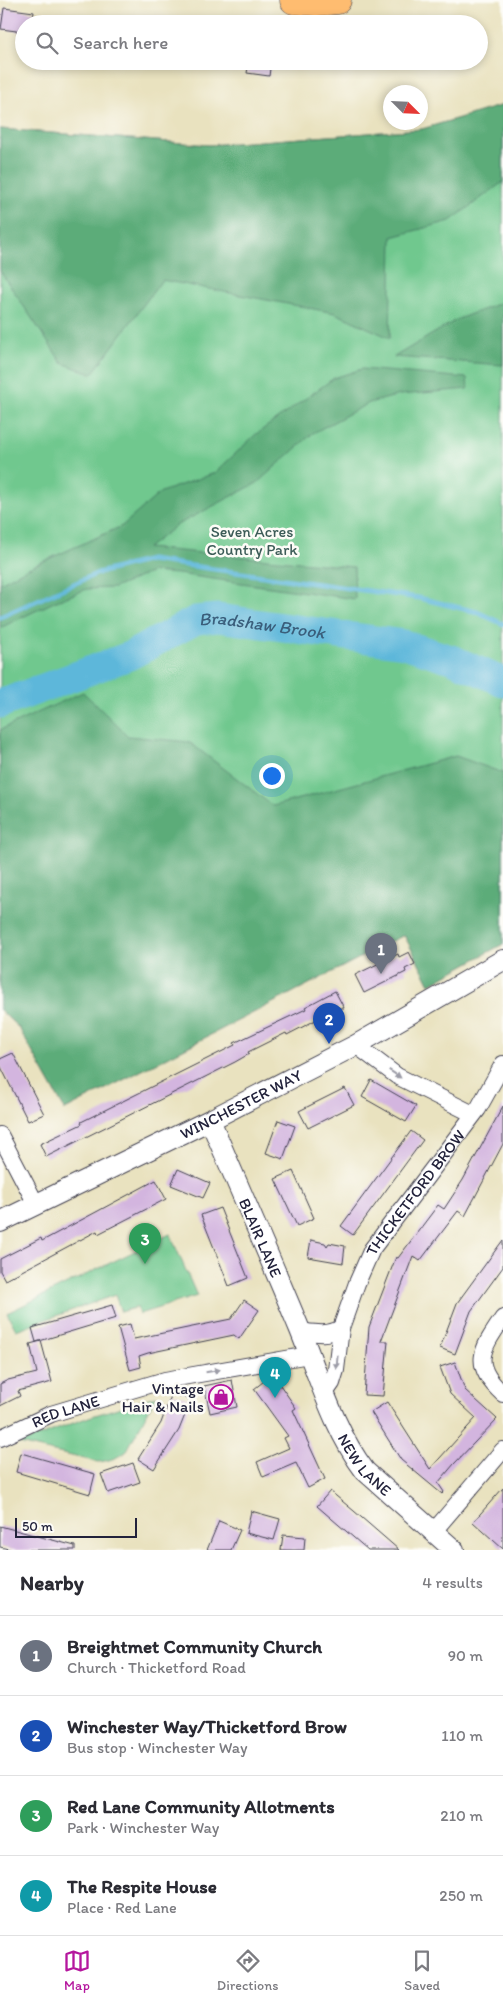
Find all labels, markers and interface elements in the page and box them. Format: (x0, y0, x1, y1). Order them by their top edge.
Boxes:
search box (15, 15, 488, 70)
icon: search (33, 29, 61, 57)
text: Search here (73, 31, 168, 54)
north arrow (383, 85, 428, 130)
park label: Seven Acres Country Park (207, 522, 298, 559)
water label: Bradshaw Brook (198, 607, 328, 644)
your location (259, 763, 285, 789)
pin: 1 (365, 933, 397, 974)
pin: 2 (313, 1003, 345, 1044)
street label: WINCHESTER WAY (177, 1065, 305, 1143)
one-way arrow (388, 1069, 402, 1079)
street label: THICKETFORD BROW (361, 1125, 469, 1258)
street label: BLAIR LANE (235, 1195, 286, 1280)
pin: 3 (129, 1223, 161, 1264)
one-way arrow (332, 1354, 340, 1370)
pin: 4 (259, 1357, 291, 1398)
one-way arrow (205, 1367, 221, 1375)
place label: Vintage Hair & Nails (122, 1379, 204, 1416)
shop icon: Vintage Hair & Nails (208, 1384, 234, 1410)
street label: RED LANE (28, 1391, 102, 1431)
street label: NEW LANE (334, 1430, 396, 1500)
scale bar (15, 1515, 138, 1538)
text: 50 m (22, 1518, 53, 1535)
text: Nearby (20, 1570, 84, 1595)
text: 4 results (422, 1573, 483, 1592)
text: Breightmet Community Church (67, 1635, 322, 1658)
text: 1 (32, 1646, 40, 1665)
text: 90 m (448, 1646, 483, 1665)
text: Church · Thicketford Road (67, 1658, 246, 1677)
text: Winchester Way/Thicketford Brow (67, 1715, 347, 1738)
text: 2 (32, 1726, 40, 1745)
text: 110 m (441, 1726, 483, 1745)
text: Bus stop · Winchester Way (67, 1738, 247, 1757)
text: Red Lane Community Allotments (67, 1795, 335, 1818)
text: 3 (32, 1806, 40, 1825)
text: 210 m (440, 1806, 483, 1825)
text: Park · Winchester Way (67, 1818, 219, 1837)
text: The Respite House (67, 1875, 217, 1898)
text: 4 (31, 1886, 41, 1905)
text: 250 m (439, 1886, 483, 1905)
text: Place · Red Lane (67, 1898, 177, 1917)
tab: Map (63, 1947, 91, 1994)
tab: Directions (217, 1947, 278, 1994)
tab: Saved (404, 1947, 440, 1994)

